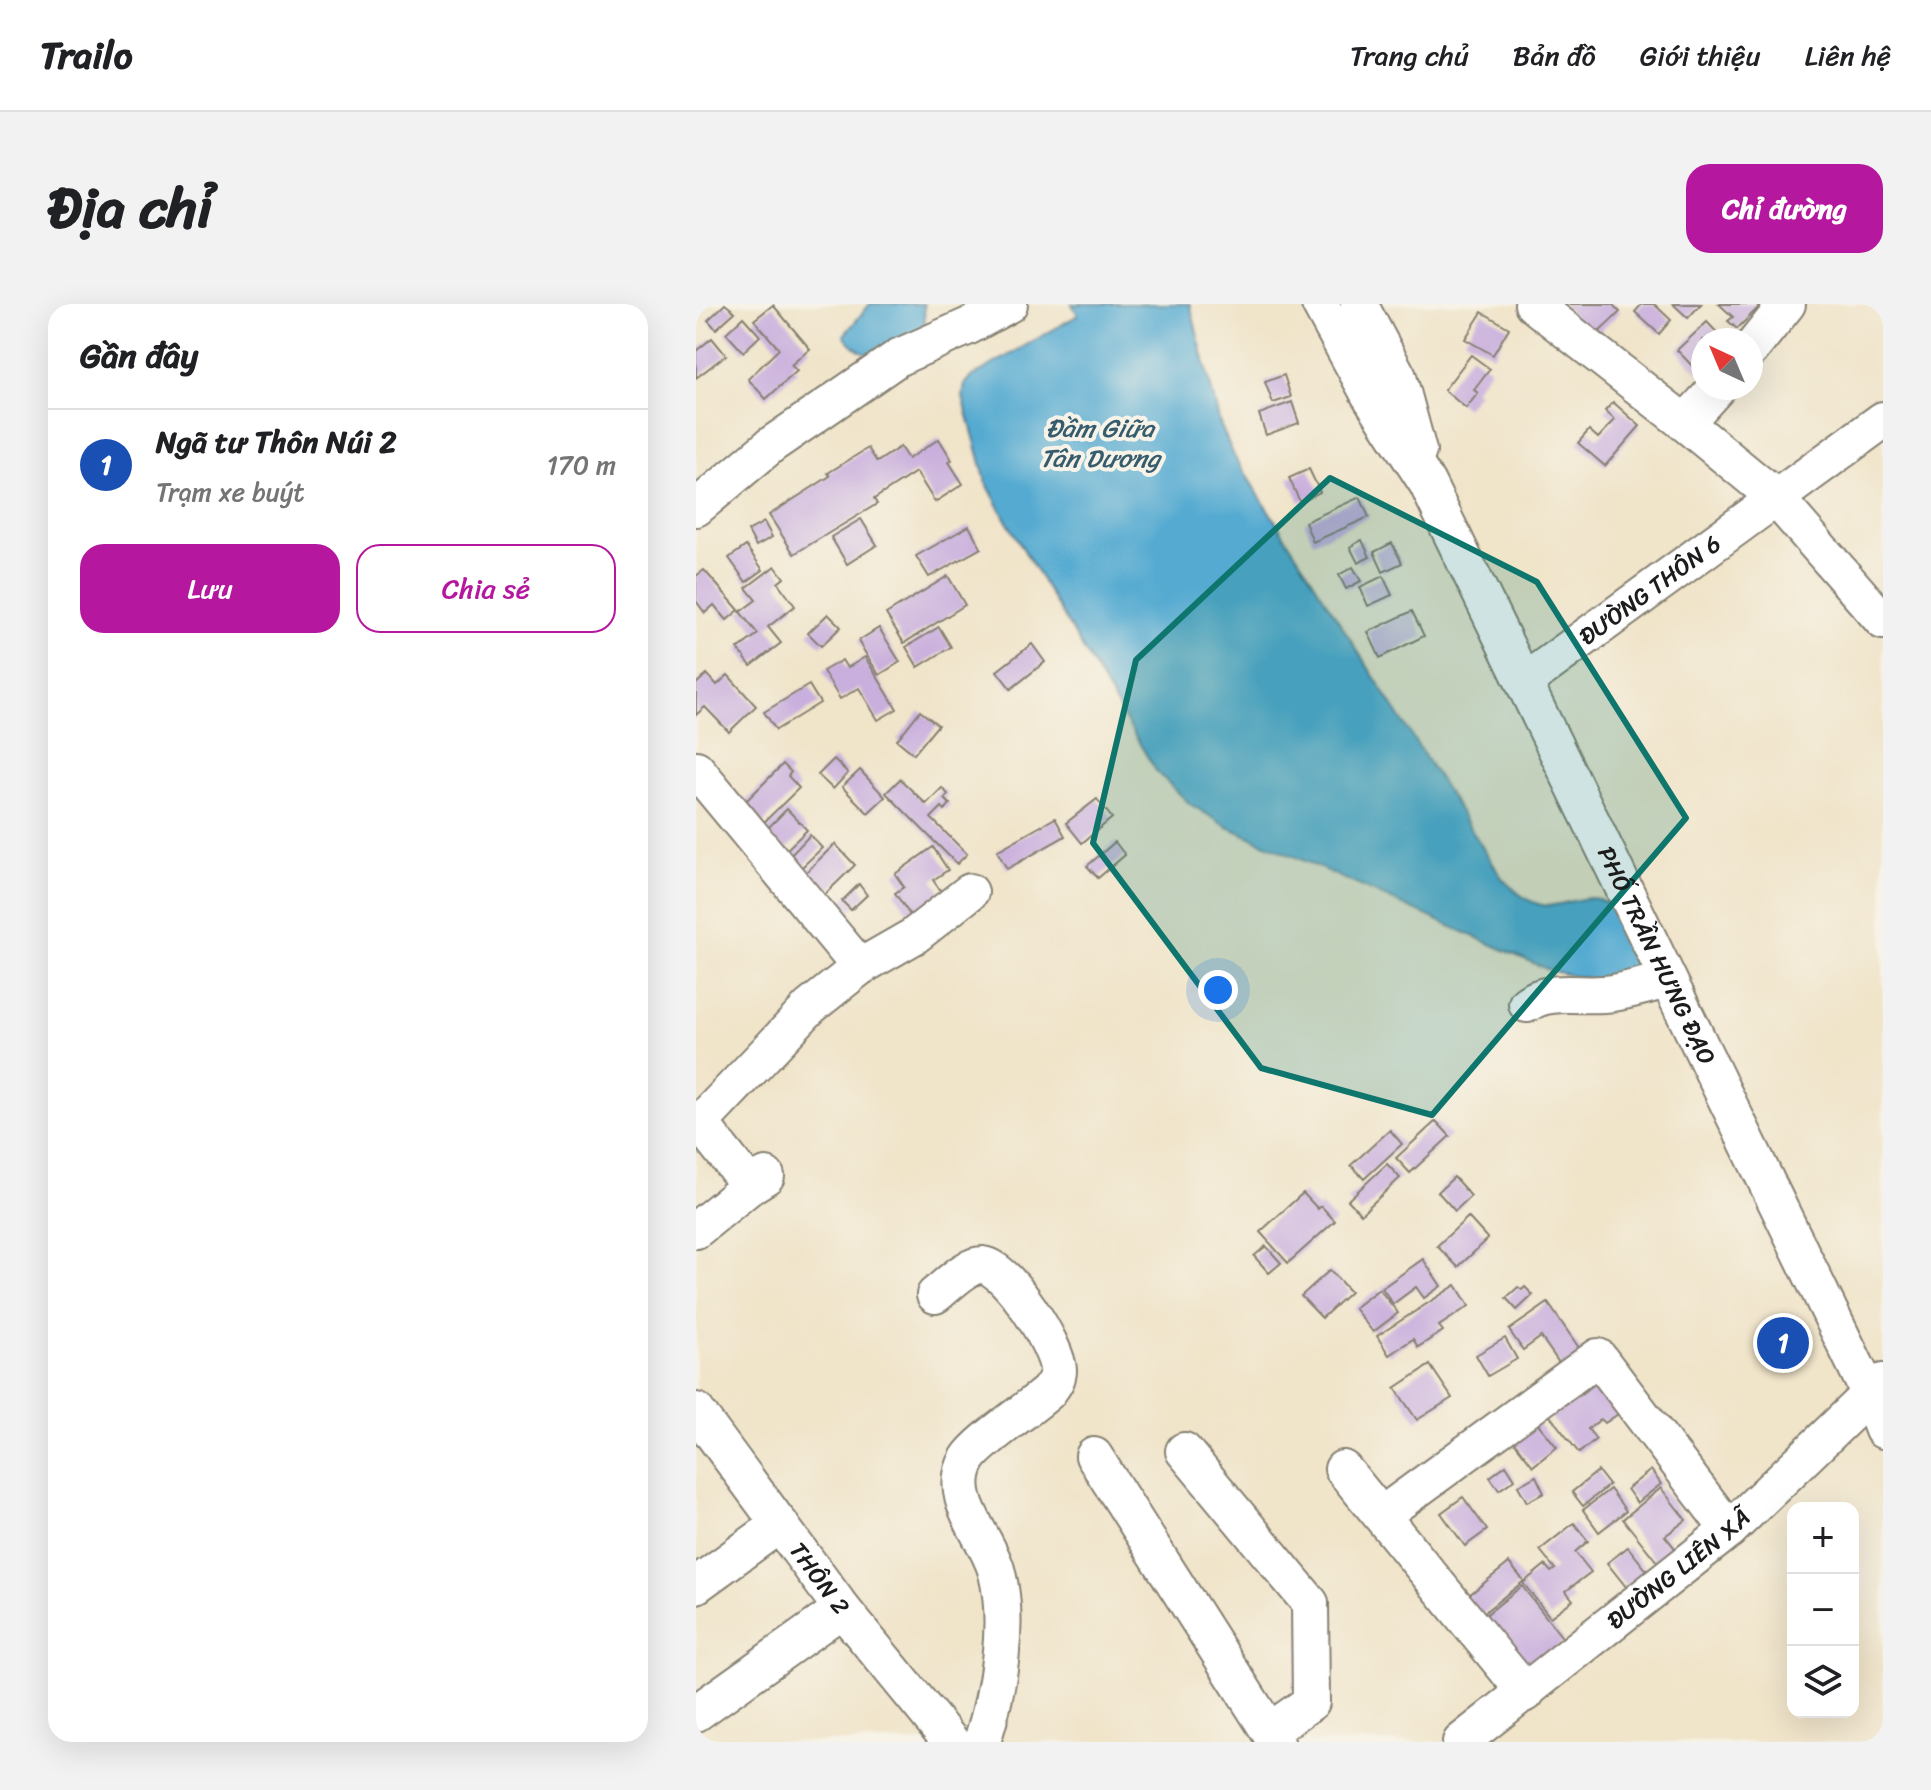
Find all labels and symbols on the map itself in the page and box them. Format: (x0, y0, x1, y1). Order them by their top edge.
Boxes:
north arrow (1691, 328, 1763, 400)
water label: Đầm Giữa Tân Dương (1040, 405, 1163, 481)
street label: ĐƯỜNG THÔN 6 (1570, 524, 1730, 657)
street label: PHỐ TRẦN HƯNG ĐẠO (1585, 839, 1728, 1072)
your location (1198, 970, 1238, 1010)
pin: 1 (1757, 1313, 1809, 1373)
street label: ĐƯỜNG LIÊN XÃ (1597, 1497, 1762, 1640)
street label: THÔN 2 (778, 1533, 861, 1624)

